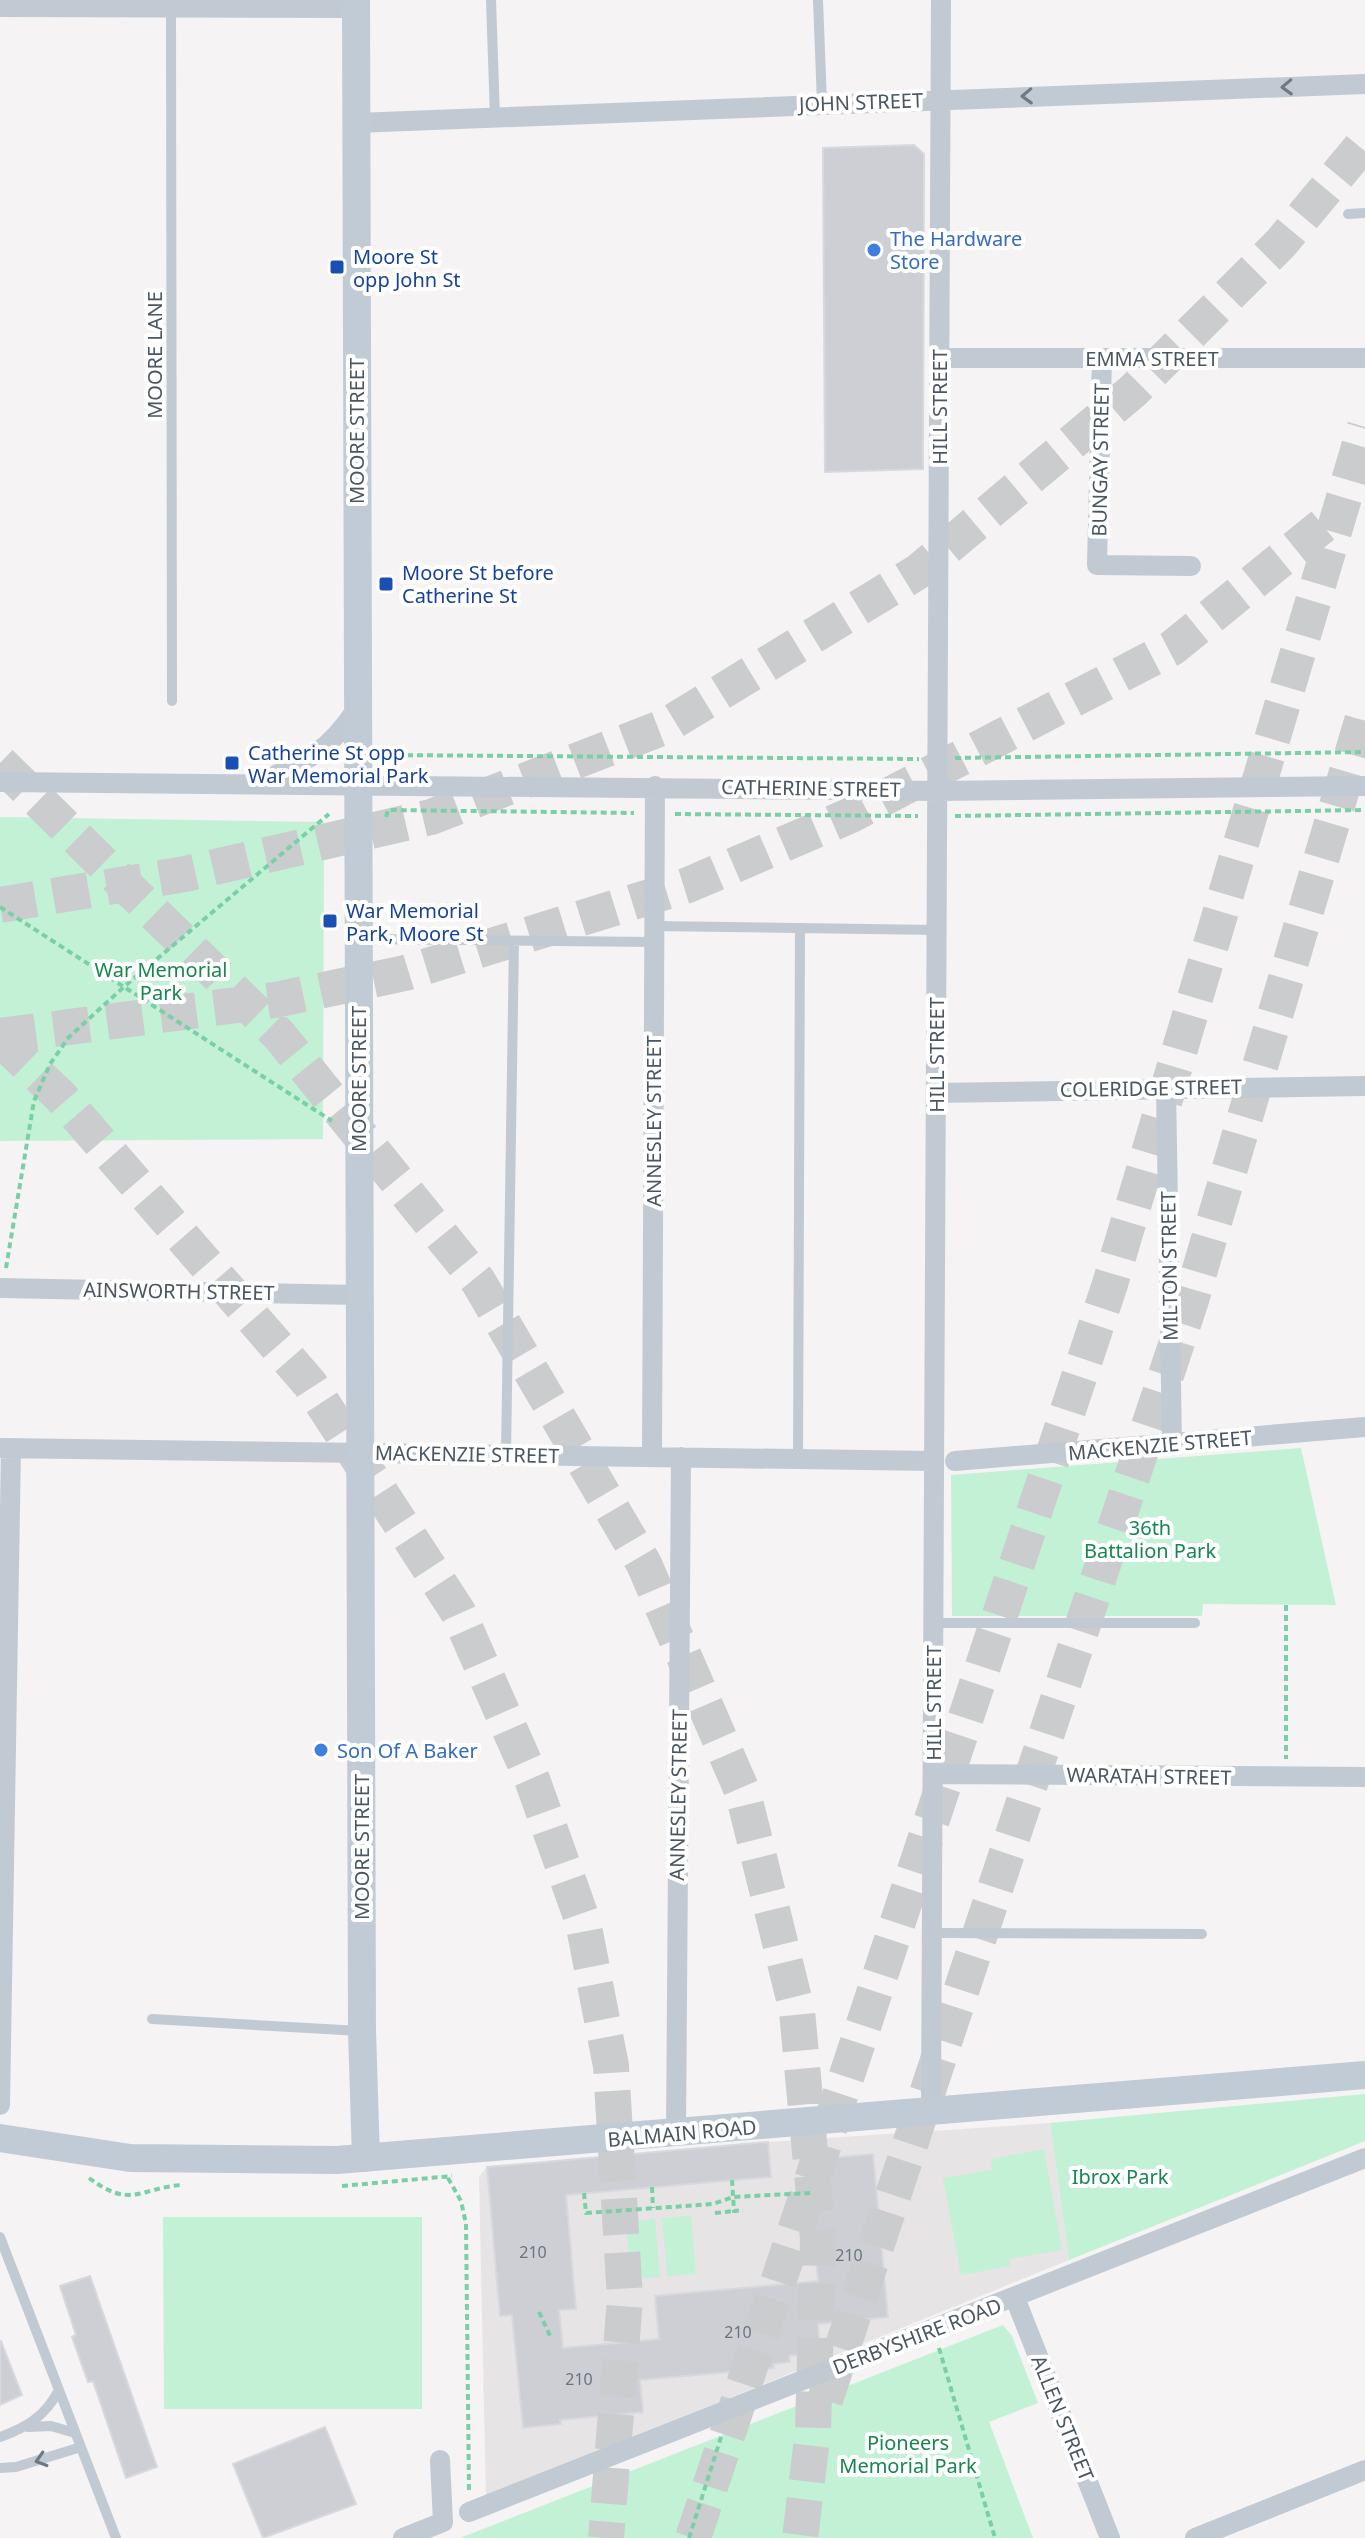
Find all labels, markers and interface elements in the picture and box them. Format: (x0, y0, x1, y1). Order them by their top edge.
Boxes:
one-way arrow (1280, 78, 1293, 95)
street label: JOHN STREET (796, 86, 924, 118)
one-way arrow (1020, 87, 1033, 104)
place label: The Hardware Store (890, 225, 1022, 275)
marker: The Hardware Store (865, 241, 883, 259)
place label: Moore St opp John St (353, 243, 461, 293)
marker: Moore St opp John St (328, 258, 346, 276)
street label: MOORE LANE (141, 291, 168, 419)
street label: EMMA STREET (1085, 345, 1219, 372)
street label: HILL STREET (926, 349, 953, 465)
street label: MOORE STREET (343, 358, 370, 504)
street label: BUNGAY STREET (1085, 383, 1115, 537)
place label: Moore St before Catherine St (402, 559, 554, 609)
marker: Moore St before Catherine St (377, 575, 395, 593)
place label: Catherine St opp War Memorial Park (248, 739, 429, 789)
marker: Catherine St opp War Memorial Park (223, 754, 241, 772)
street label: CATHERINE STREET (721, 773, 901, 803)
place label: War Memorial Park, Moore St (346, 897, 484, 947)
marker: War Memorial Park, Moore St (321, 912, 339, 930)
park label: War Memorial Park (95, 956, 227, 1006)
street label: HILL STREET (923, 997, 950, 1113)
street label: MOORE STREET (345, 1006, 372, 1152)
street label: ANNESLEY STREET (640, 1035, 667, 1207)
street label: COLERIDGE STREET (1060, 1073, 1242, 1103)
street label: MILTON STREET (1154, 1191, 1184, 1341)
street label: AINSWORTH STREET (83, 1276, 275, 1306)
street label: MACKENZIE STREET (1067, 1424, 1253, 1466)
street label: MACKENZIE STREET (375, 1439, 559, 1469)
park label: 36th Battalion Park (1084, 1514, 1216, 1564)
street label: HILL STREET (920, 1645, 947, 1761)
street label: ANNESLEY STREET (663, 1709, 693, 1881)
place label: Son Of A Baker (337, 1737, 478, 1764)
marker: Son Of A Baker (312, 1741, 330, 1759)
street label: WARATAH STREET (1066, 1761, 1232, 1791)
street label: MOORE STREET (348, 1774, 375, 1920)
street label: BALMAIN ROAD (606, 2113, 758, 2153)
park label: Ibrox Park (1072, 2163, 1169, 2190)
house number: 210 (519, 2241, 547, 2263)
house number: 210 (835, 2244, 863, 2266)
street label: DERBYSHIRE ROAD (829, 2291, 1005, 2381)
house number: 210 (724, 2321, 752, 2343)
street label: ALLEN STREET (1026, 2351, 1100, 2485)
house number: 210 (565, 2368, 593, 2390)
park label: Pioneers Memorial Park (839, 2429, 977, 2479)
one-way arrow (35, 2451, 48, 2467)

